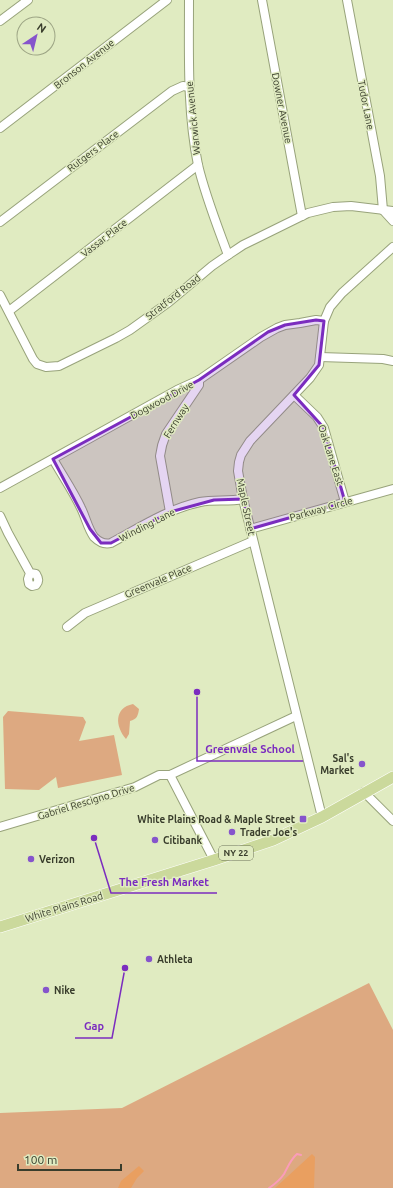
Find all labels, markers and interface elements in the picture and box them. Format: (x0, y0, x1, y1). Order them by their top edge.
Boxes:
north arrow (16, 16, 56, 56)
text: N (35, 21, 49, 35)
street label: Bronson Avenue (52, 37, 116, 91)
street label: Downer Avenue (270, 72, 294, 144)
street label: Tudor Lane (356, 79, 376, 131)
street label: Warwick Avenue (184, 81, 202, 155)
street label: Rutgers Place (65, 128, 121, 174)
street label: Vassar Place (79, 217, 129, 259)
street label: Stratford Road (143, 272, 203, 322)
street label: Dogwood Drive (129, 379, 195, 421)
street label: Fernway (161, 402, 191, 440)
street label: Oak Lane East (316, 423, 346, 487)
street label: Maple Street (235, 477, 257, 537)
street label: Parkway Circle (288, 495, 354, 523)
street label: Winding Lane (117, 506, 177, 544)
street label: Greenvale Place (123, 562, 193, 600)
callout: Greenvale School (197, 738, 303, 761)
text: Greenvale School (205, 743, 296, 755)
place label: Sal's Market (320, 753, 355, 776)
marker: Sal's Market (357, 759, 367, 769)
street label: Gabriel Rescigno Drive (36, 782, 136, 822)
place label: White Plains Road & Maple Street (137, 814, 296, 825)
marker: White Plains Road & Maple Street (298, 814, 308, 824)
marker: Trader Joe's (227, 827, 237, 837)
place label: Trader Joe's (240, 827, 297, 838)
marker: Citibank (150, 835, 160, 845)
place label: Citibank (163, 835, 203, 846)
road number: NY 22 (219, 846, 253, 860)
marker: Verizon (26, 854, 36, 864)
place label: Verizon (39, 854, 75, 865)
callout: The Fresh Market (111, 870, 217, 893)
text: The Fresh Market (119, 876, 209, 888)
street label: White Plains Road (24, 890, 104, 924)
marker: Athleta (144, 954, 154, 964)
place label: Athleta (157, 954, 193, 965)
marker: Nike (41, 985, 51, 995)
place label: Nike (54, 985, 76, 996)
callout: Gap (75, 1015, 112, 1038)
text: Gap (84, 1020, 104, 1032)
scale bar (18, 1146, 121, 1172)
text: 100 m (24, 1153, 57, 1166)

